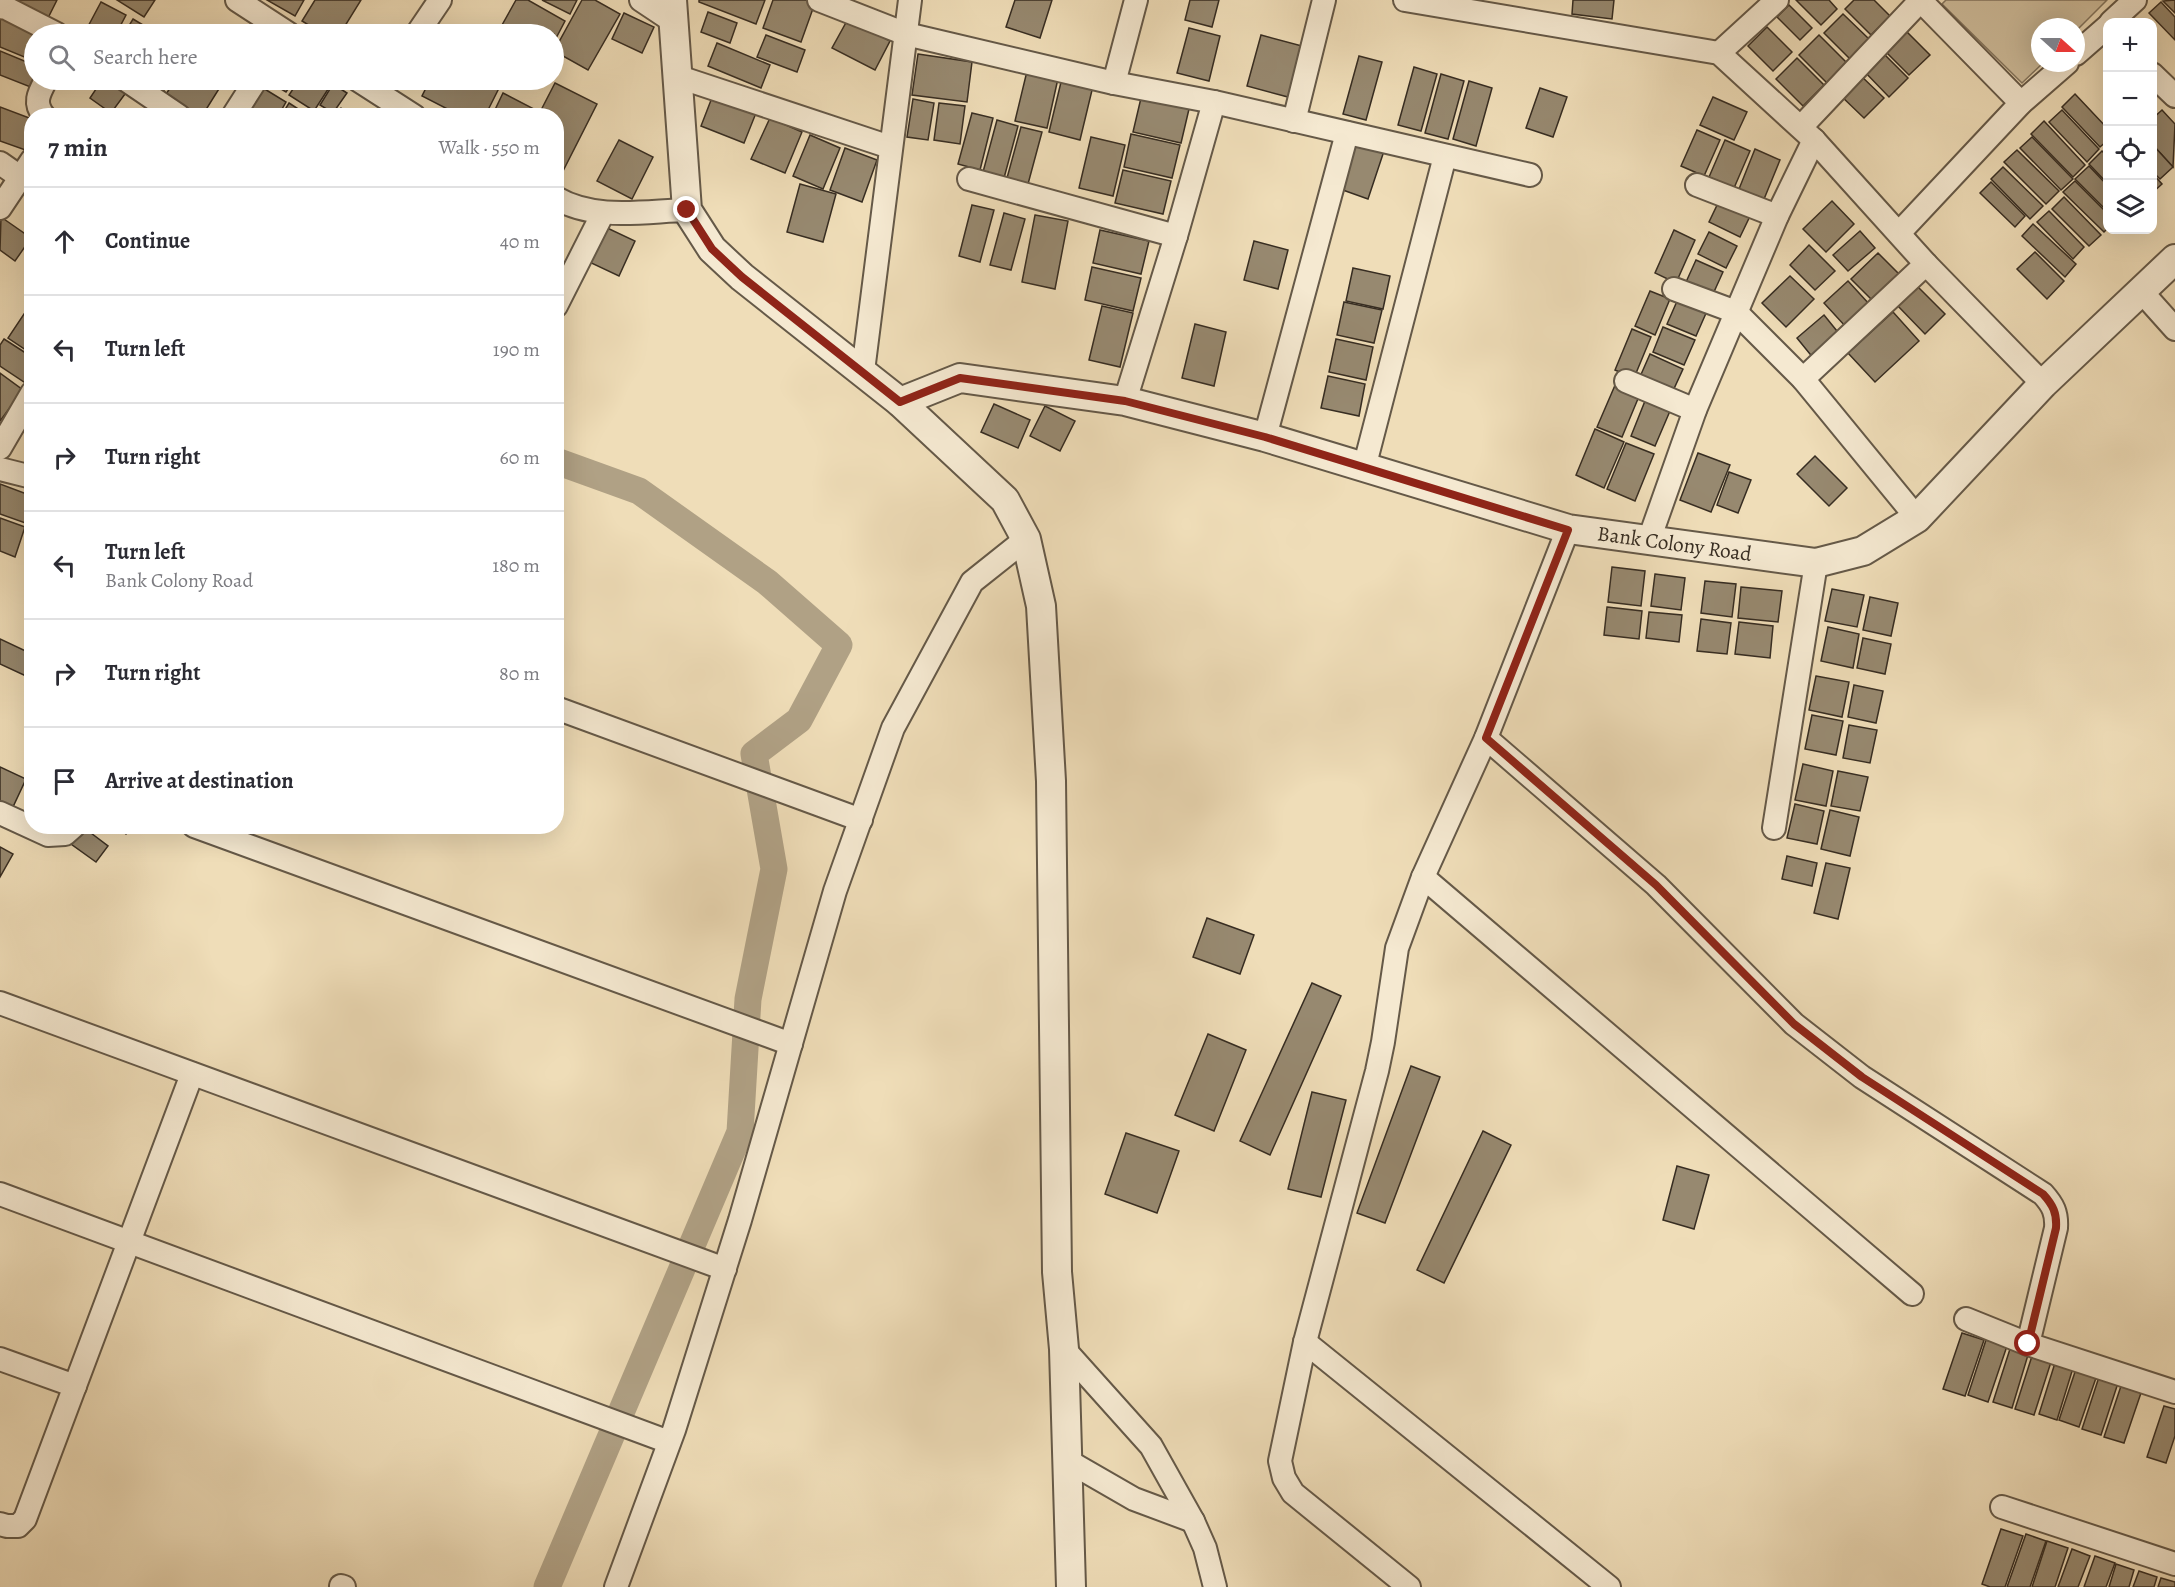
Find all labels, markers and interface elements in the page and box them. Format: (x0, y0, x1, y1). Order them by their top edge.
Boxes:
north arrow (2031, 18, 2085, 72)
map controls (2103, 18, 2157, 234)
button: + (2103, 18, 2157, 72)
search box (24, 24, 564, 90)
icon: search (45, 41, 78, 74)
text: Search here (93, 42, 198, 72)
button: − (2103, 72, 2157, 126)
button: locate (2103, 126, 2157, 180)
text: 7 min (48, 130, 108, 165)
text: Walk · 550 m (438, 134, 540, 161)
button: layers (2103, 180, 2157, 234)
route end (673, 196, 699, 222)
icon: ahead (48, 225, 81, 258)
text: Continue (105, 226, 190, 256)
text: 40 m (500, 228, 540, 255)
icon: left (48, 333, 81, 366)
text: Turn left (105, 334, 185, 364)
text: 190 m (493, 336, 540, 363)
icon: right (48, 441, 81, 474)
text: Turn right (105, 442, 201, 472)
text: 60 m (500, 444, 540, 471)
street label: Bank Colony Road (1596, 519, 1754, 568)
text: Turn left (105, 537, 185, 567)
icon: left (48, 549, 81, 582)
text: 180 m (492, 552, 540, 579)
text: Bank Colony Road (105, 567, 253, 594)
icon: right (48, 657, 81, 690)
text: Turn right (105, 658, 201, 688)
text: 80 m (499, 660, 540, 687)
icon: arrive (48, 765, 81, 798)
text: Arrive at destination (105, 766, 294, 796)
route start (2014, 1330, 2040, 1356)

